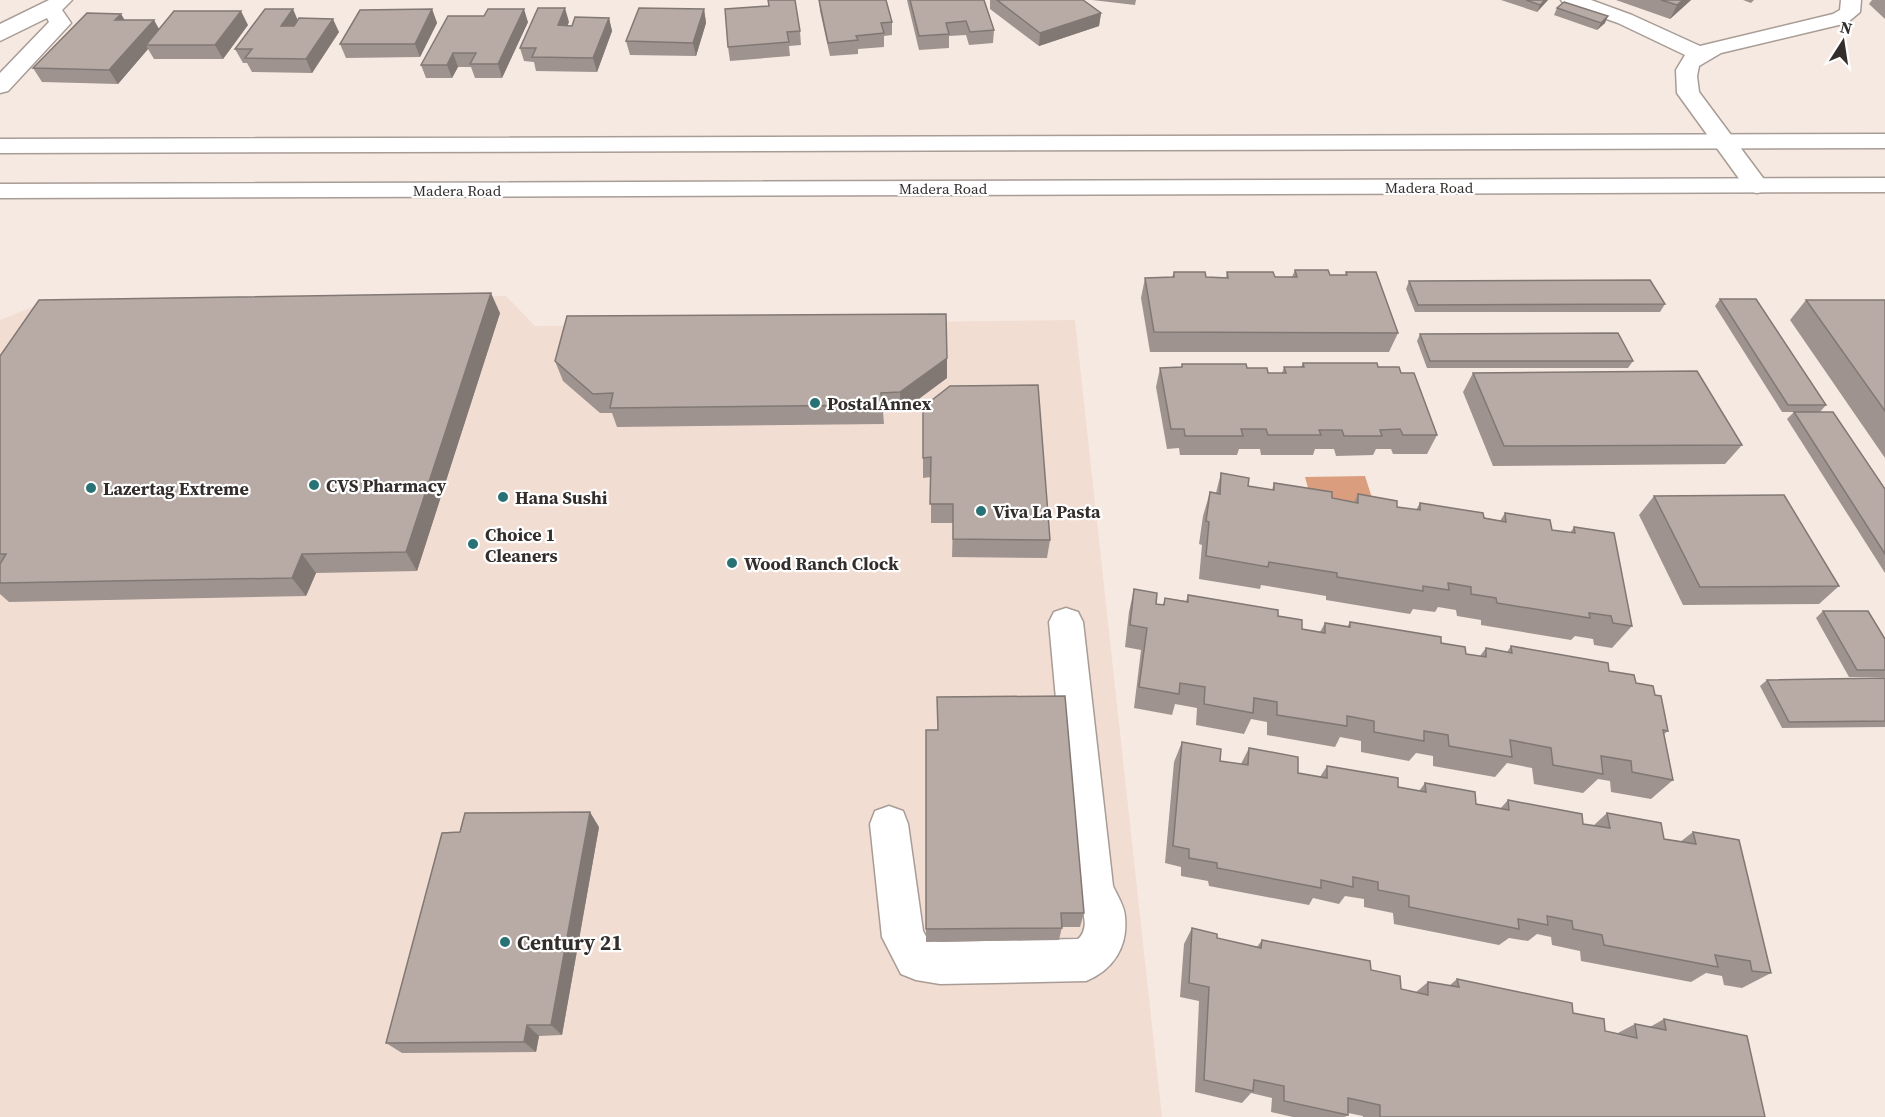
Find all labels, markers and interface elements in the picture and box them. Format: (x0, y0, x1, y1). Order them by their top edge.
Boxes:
north arrow (1813, 12, 1873, 72)
text: N (1838, 15, 1854, 39)
street label: Madera Road (1385, 177, 1474, 198)
street label: Madera Road (899, 178, 988, 199)
street label: Madera Road (413, 180, 502, 201)
place label: PostalAnnex (827, 391, 931, 416)
marker: PostalAnnex (808, 396, 822, 410)
place label: CVS Pharmacy (326, 473, 447, 498)
place label: Lazertag Extreme (103, 476, 249, 501)
marker: CVS Pharmacy (307, 478, 321, 492)
marker: Lazertag Extreme (84, 481, 98, 495)
place label: Hana Sushi (515, 485, 608, 510)
marker: Hana Sushi (496, 490, 510, 504)
place label: Viva La Pasta (993, 499, 1101, 524)
marker: Viva La Pasta (974, 504, 988, 518)
place label: Choice 1 Cleaners (485, 522, 558, 568)
marker: Choice 1 Cleaners (466, 537, 480, 551)
place label: Wood Ranch Clock (744, 551, 899, 576)
marker: Wood Ranch Clock (725, 556, 739, 570)
place label: Century 21 (517, 928, 623, 957)
marker: Century 21 (498, 935, 512, 949)

